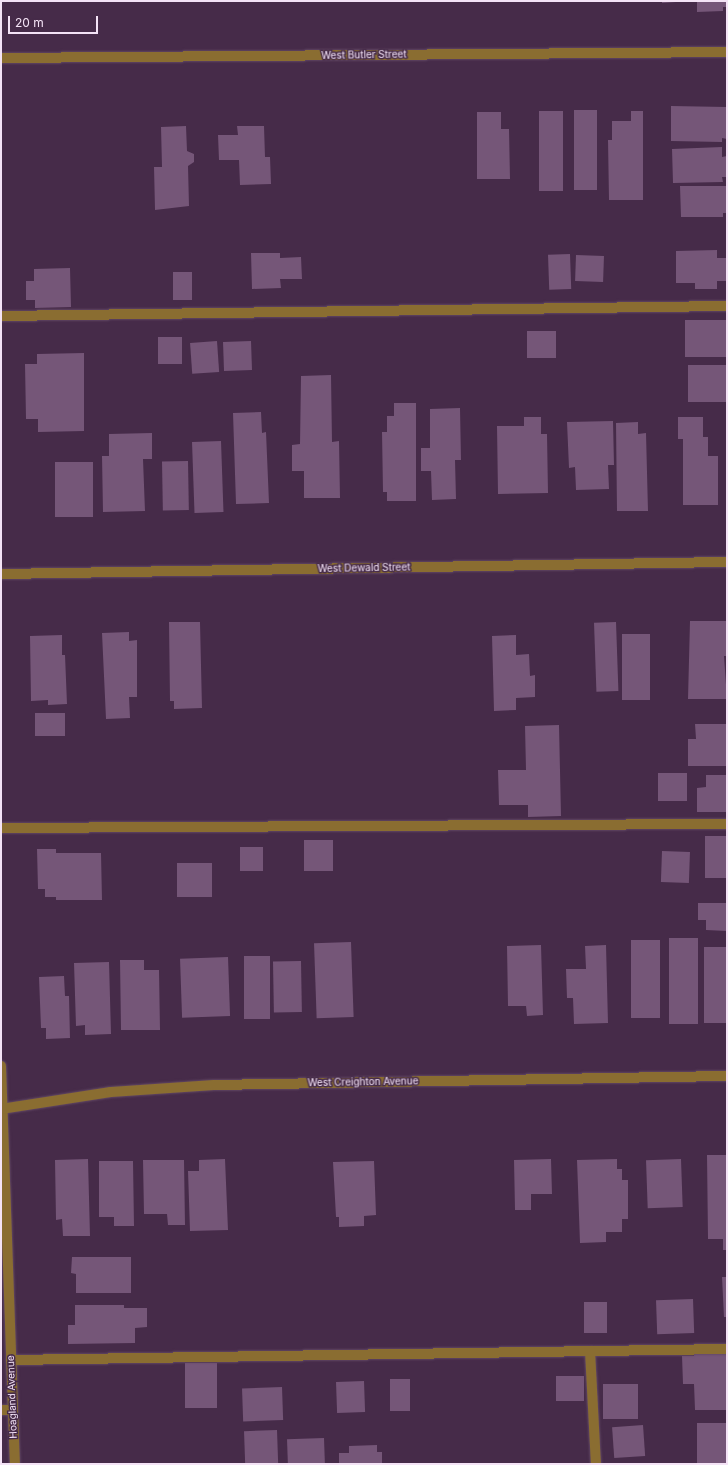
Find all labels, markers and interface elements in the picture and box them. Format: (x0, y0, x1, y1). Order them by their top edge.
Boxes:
scale bar (10, 8, 100, 34)
text: 20 m (15, 15, 44, 30)
street label: West Butler Street (321, 48, 407, 62)
street label: West Dewald Street (318, 561, 410, 575)
street label: West Creighton Avenue (308, 1075, 418, 1089)
street label: Hoagland Avenue (5, 1355, 19, 1439)

